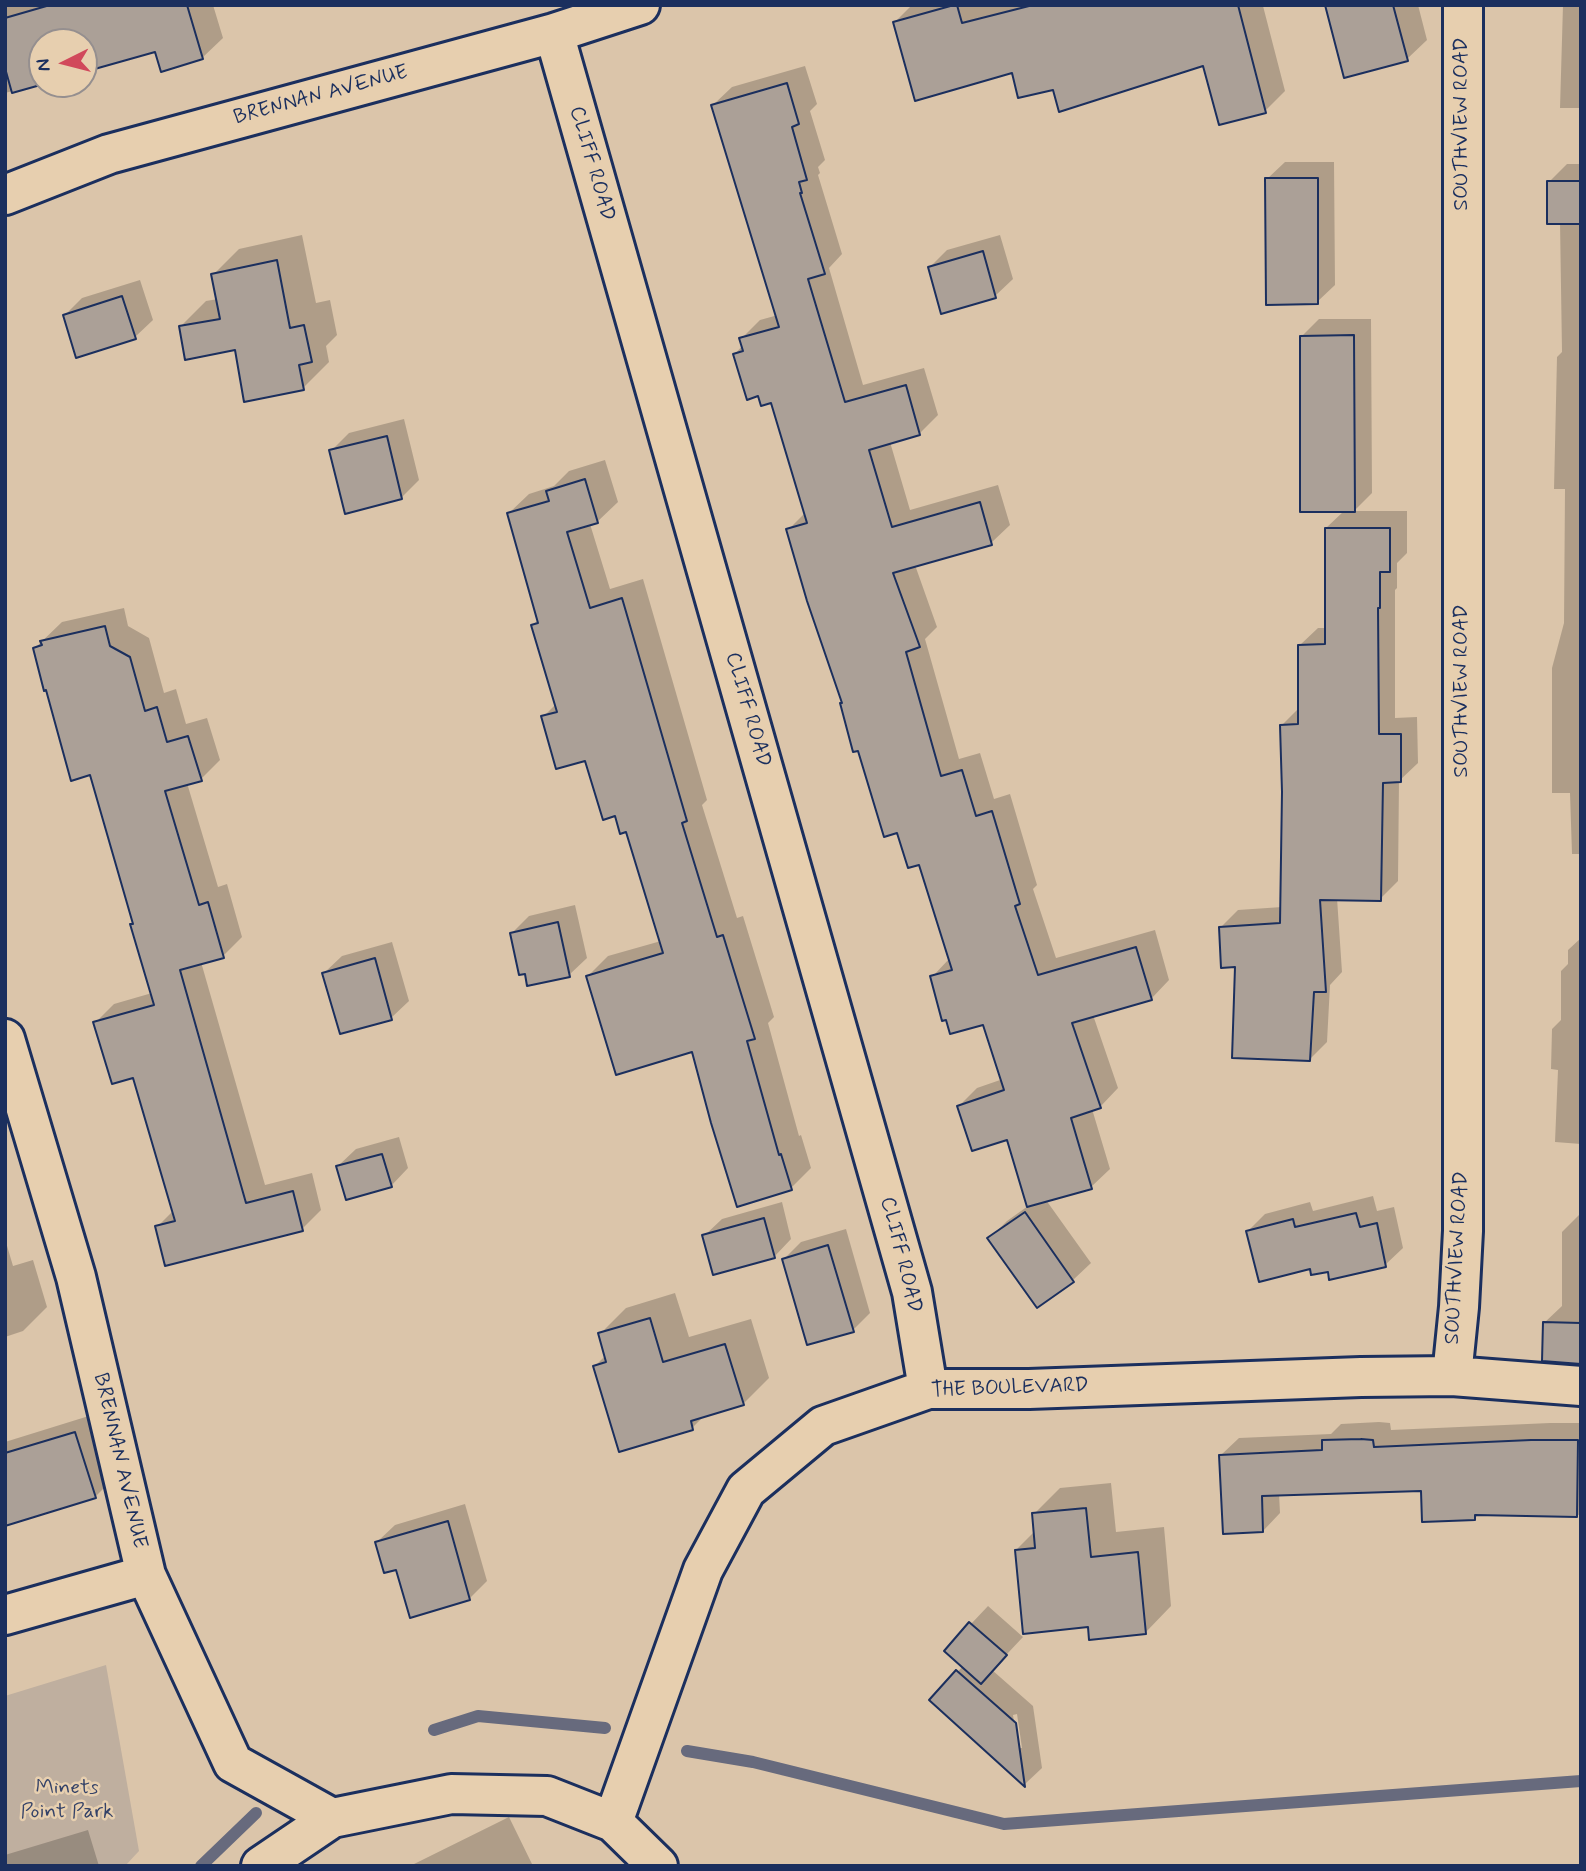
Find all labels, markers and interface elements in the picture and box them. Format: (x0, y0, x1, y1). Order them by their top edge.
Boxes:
north arrow (28, 28, 98, 98)
street label: SOUTHVIEW ROAD (1450, 37, 1476, 211)
text: N (31, 57, 57, 73)
street label: BRENNAN AVENUE (231, 61, 411, 131)
street label: CLIFF ROAD (563, 104, 619, 224)
street label: SOUTHVIEW ROAD (1450, 604, 1476, 778)
street label: CLIFF ROAD (719, 650, 775, 770)
street label: SOUTHVIEW ROAD (1441, 1171, 1475, 1345)
street label: CLIFF ROAD (873, 1194, 927, 1316)
street label: BRENNAN AVENUE (87, 1371, 151, 1551)
street label: THE BOULEVARD (931, 1374, 1089, 1404)
park label: Minets Point Park (21, 1776, 113, 1826)

